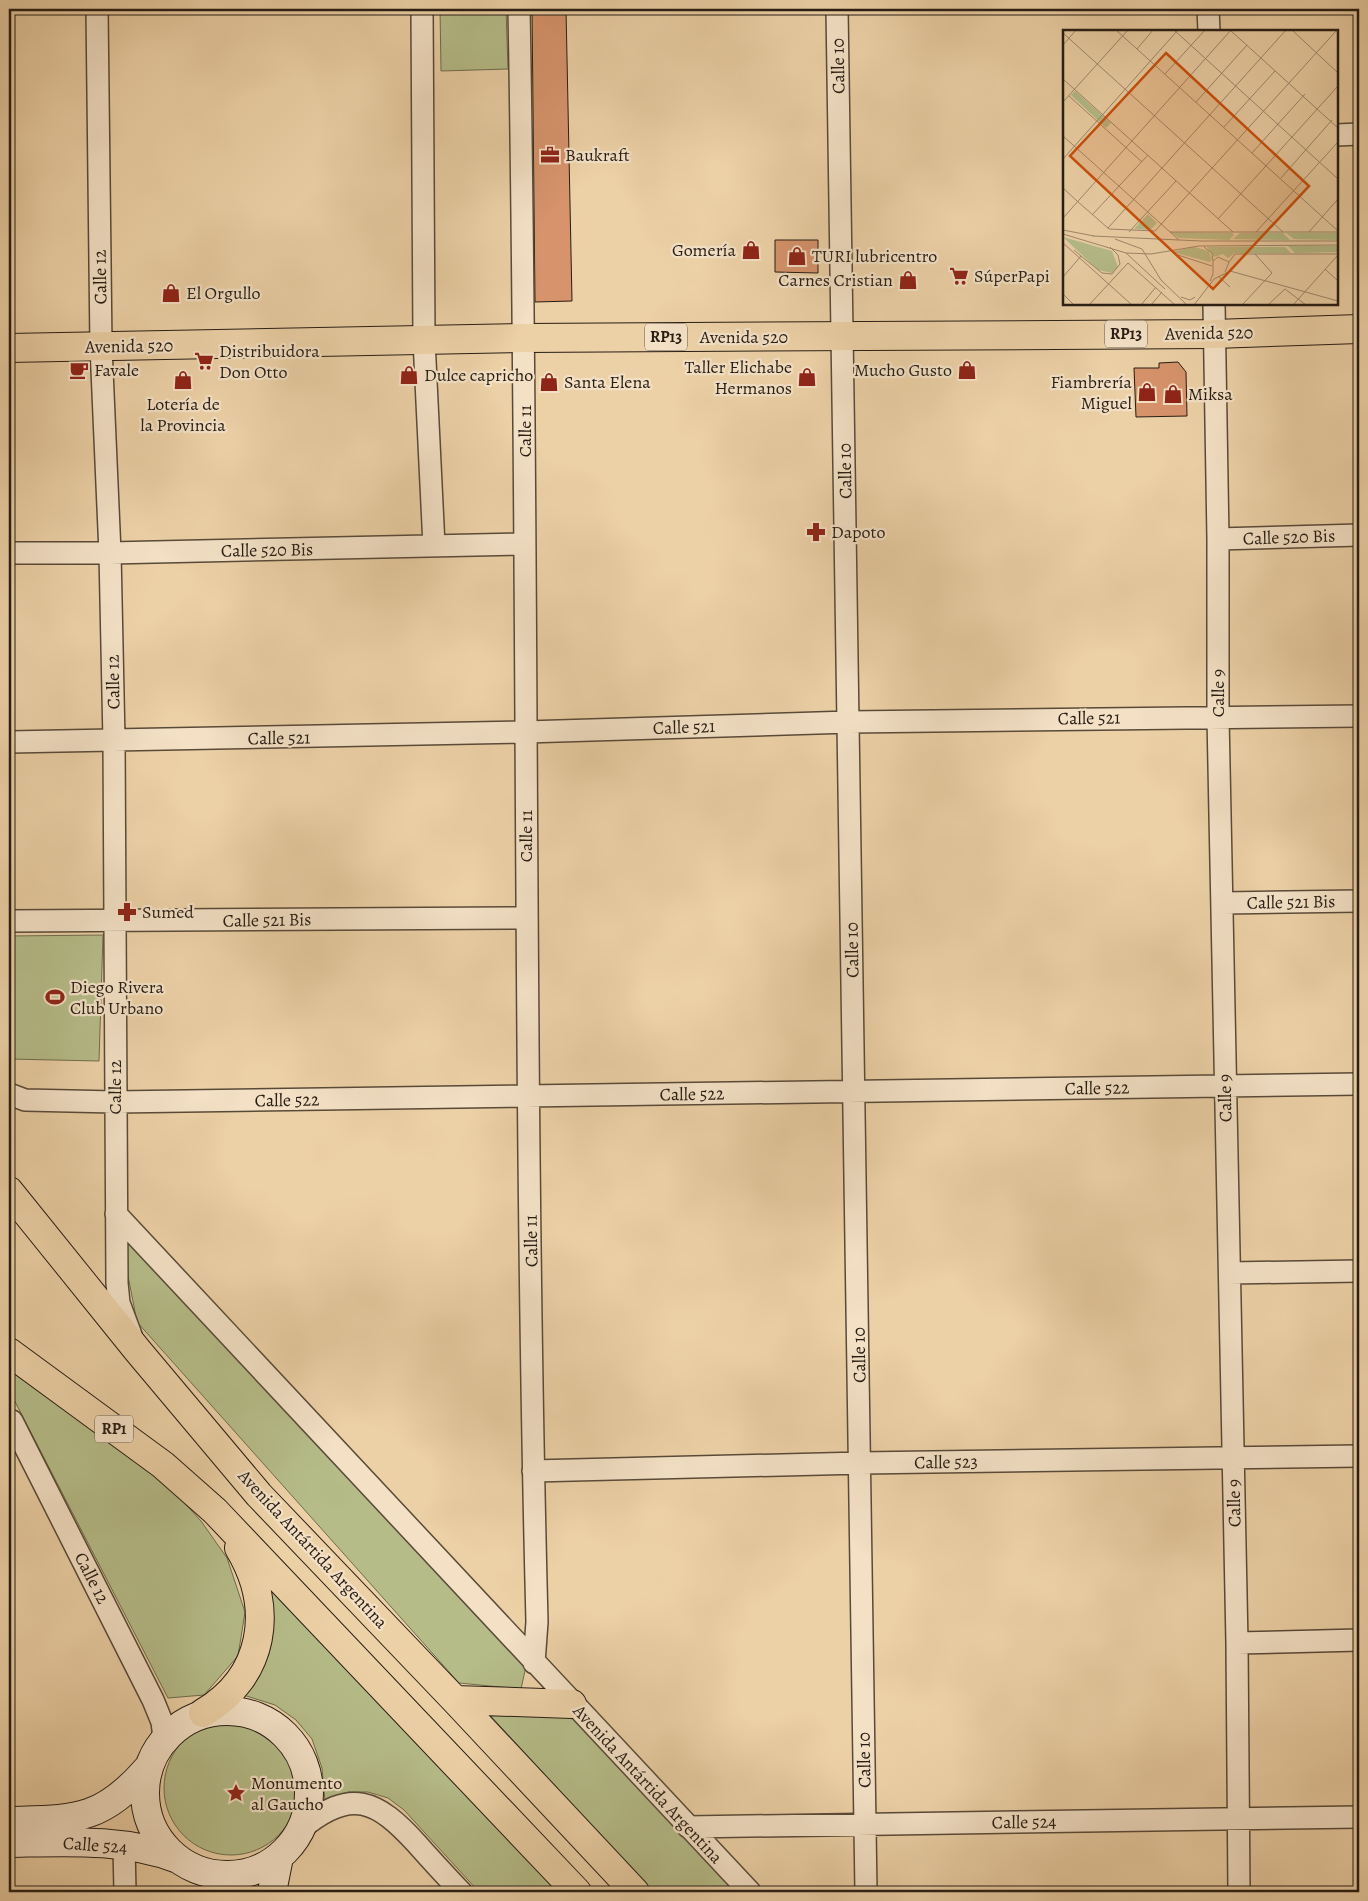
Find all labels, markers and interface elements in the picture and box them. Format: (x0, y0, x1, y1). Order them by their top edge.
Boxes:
inset map (1063, 30, 1338, 305)
street label: Calle 10 (826, 38, 850, 94)
place label: Baukraft (565, 143, 630, 167)
office icon: Baukraft (539, 144, 561, 166)
place label: Gomería (672, 238, 737, 262)
shop icon: Gomería (740, 239, 762, 261)
place label: TURI lubricentro (812, 244, 937, 268)
shop icon: TURI lubricentro (786, 245, 808, 267)
street label: Calle 12 (88, 249, 112, 305)
place label: SúperPapi (974, 264, 1050, 288)
supermarket icon: SúperPapi (948, 265, 970, 287)
place label: Carnes Cristian (778, 268, 893, 292)
shop icon: Carnes Cristian (897, 269, 919, 291)
place label: El Orgullo (186, 281, 260, 305)
shop icon: El Orgullo (160, 282, 182, 304)
road number: RP13 (1105, 320, 1147, 348)
street label: Avenida 520 (1164, 320, 1253, 346)
road number: RP13 (645, 324, 687, 351)
street label: Avenida 520 (699, 325, 788, 349)
street label: Avenida 520 (84, 333, 173, 359)
place label: Distribuidora Don Otto (219, 339, 320, 384)
supermarket icon: Distribuidora Don Otto (193, 350, 215, 372)
place label: Taller Elichabe Hermanos (684, 355, 792, 400)
place label: Favale (94, 358, 139, 382)
place label: Mucho Gusto (854, 358, 952, 382)
cafe icon: Favale (68, 359, 90, 381)
shop icon: Mucho Gusto (956, 359, 978, 381)
place label: Dulce capricho (424, 363, 533, 387)
shop icon: Dulce capricho (398, 364, 420, 386)
shop icon: Taller Elichabe Hermanos (796, 366, 818, 388)
shop icon: Lotería de la Provincia (172, 369, 194, 391)
place label: Santa Elena (564, 370, 651, 394)
place label: Fiambrería Miguel (1050, 370, 1133, 415)
shop icon: Santa Elena (538, 371, 560, 393)
shop icon: Fiambrería Miguel (1136, 381, 1158, 403)
place label: Miksa (1188, 382, 1233, 406)
shop icon: Miksa (1162, 383, 1184, 405)
place label: Lotería de la Provincia (140, 392, 226, 437)
street label: Calle 11 (513, 405, 537, 457)
street label: Calle 10 (833, 443, 857, 499)
place label: Dapoto (831, 520, 885, 544)
pharmacy icon: Dapoto (805, 521, 827, 543)
street label: Calle 520 Bis (1242, 523, 1336, 551)
street label: Calle 520 Bis (221, 537, 313, 563)
street label: Calle 12 (101, 654, 125, 710)
street label: Calle 9 (1206, 669, 1230, 717)
street label: Calle 521 (1058, 705, 1120, 731)
street label: Calle 521 (652, 714, 716, 740)
street label: Calle 521 (248, 725, 310, 751)
street label: Calle 11 (514, 810, 538, 862)
street label: Calle 521 Bis (1246, 889, 1336, 915)
place label: Sumed (142, 900, 194, 924)
pharmacy icon: Sumed (116, 901, 138, 923)
street label: Calle 521 Bis (222, 907, 312, 933)
street label: Calle 10 (840, 922, 864, 978)
place label: Diego Rivera Club Urbano (70, 975, 165, 1020)
sports icon: Diego Rivera Club Urbano (44, 986, 66, 1008)
street label: Calle 12 (103, 1059, 127, 1114)
street label: Calle 9 (1213, 1074, 1237, 1122)
street label: Calle 522 (1064, 1075, 1130, 1101)
street label: Calle 522 (659, 1081, 725, 1107)
street label: Calle 522 (254, 1087, 320, 1113)
street label: Calle 11 (519, 1215, 543, 1267)
street label: Calle 10 (847, 1327, 871, 1383)
road number: RP1 (95, 1416, 133, 1442)
street label: Calle 523 (914, 1449, 978, 1475)
street label: Avenida Antártida Argentina (232, 1463, 394, 1634)
street label: Calle 9 (1222, 1479, 1246, 1527)
street label: Calle 12 (69, 1548, 115, 1608)
street label: Avenida Antártida Argentina (567, 1698, 729, 1869)
street label: Calle 10 (852, 1732, 876, 1788)
place label: Monumento al Gaucho (251, 1771, 342, 1816)
place icon: Monumento al Gaucho (225, 1782, 247, 1804)
street label: Calle 524 (992, 1809, 1056, 1835)
street label: Calle 524 (62, 1831, 128, 1859)

